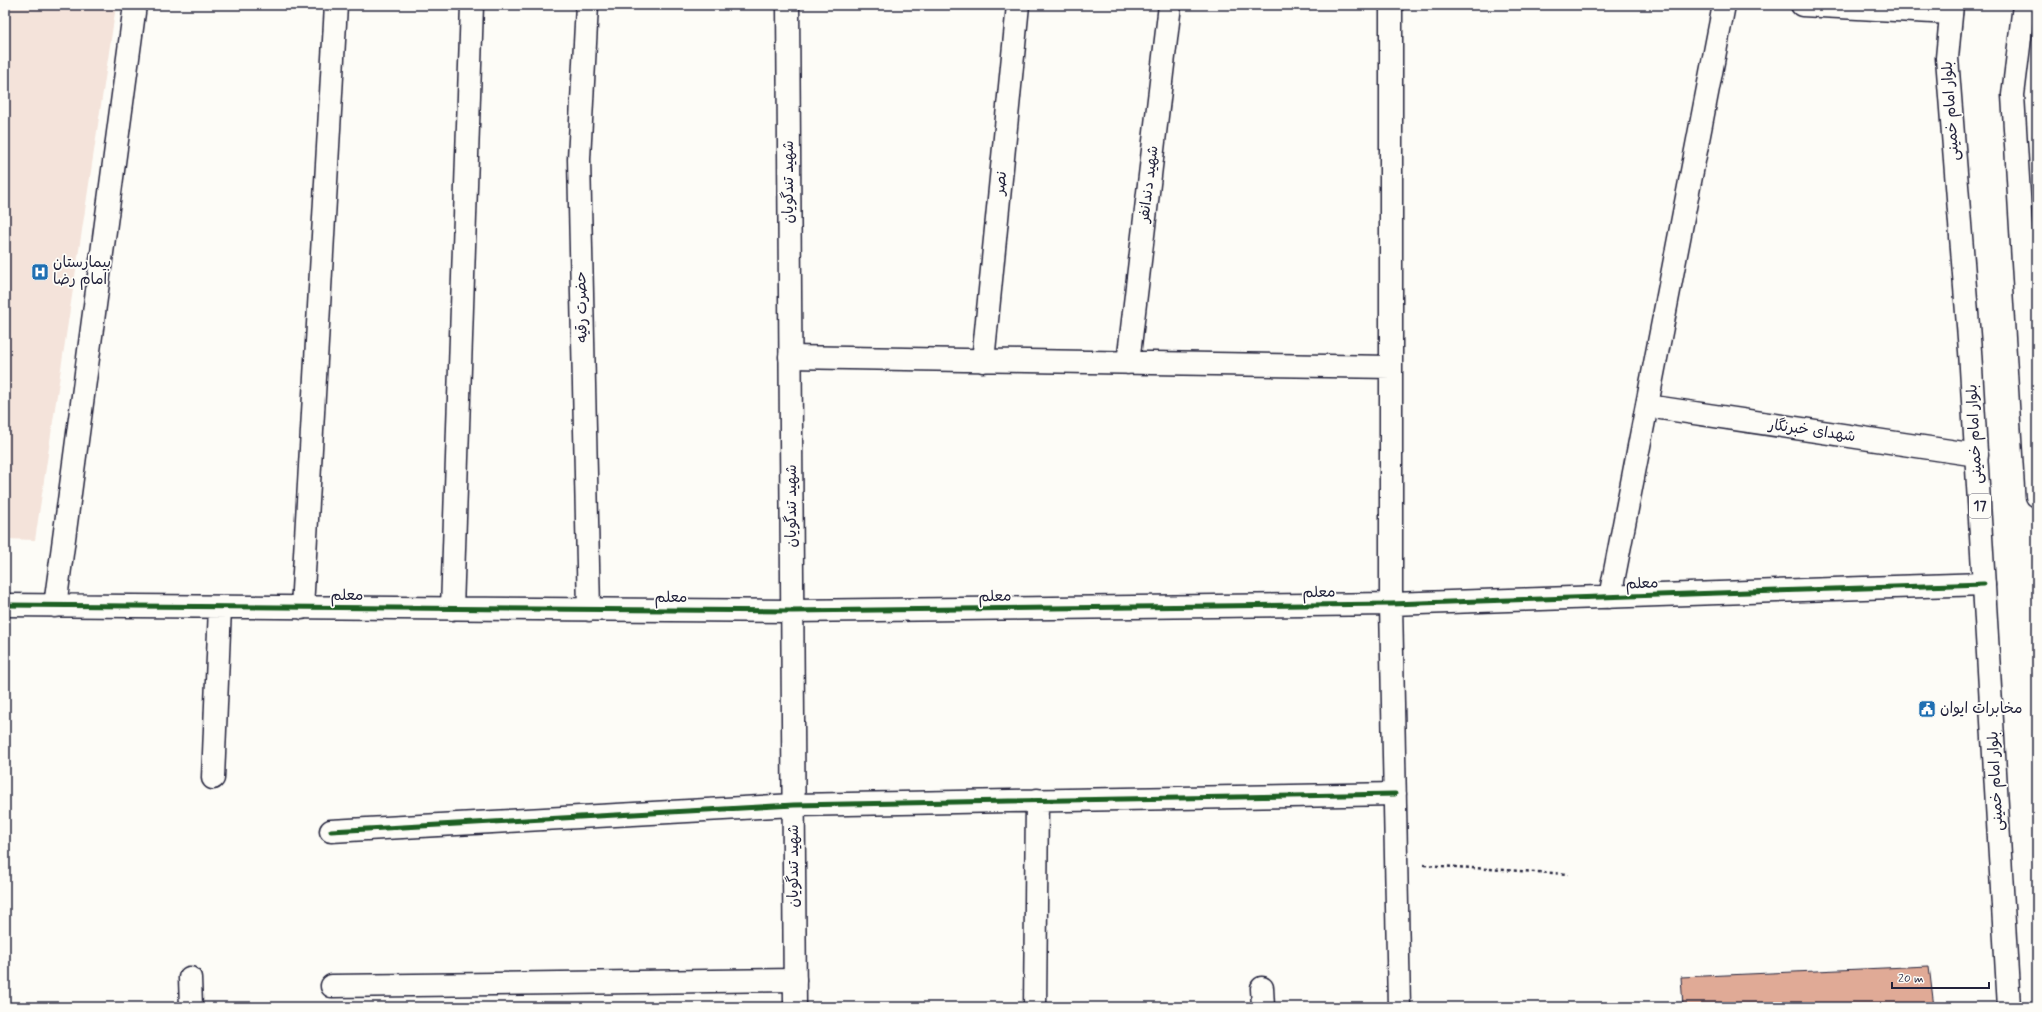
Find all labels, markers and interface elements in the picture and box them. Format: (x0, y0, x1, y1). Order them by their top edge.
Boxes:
street label: بلوار امام خمینی (1938, 60, 1964, 162)
street label: شهید تندگویان (779, 140, 799, 224)
street label: شهید دندانفر (1134, 144, 1164, 226)
street label: نصر (990, 170, 1012, 198)
place label: بیمارستان امام رضا (53, 253, 111, 290)
hospital icon: بیمارستان امام رضا (30, 262, 50, 282)
street label: حضرت رقیه (571, 271, 593, 343)
street label: بلوار امام خمینی (1962, 384, 1988, 484)
street label: شهدای خبرنگار (1766, 415, 1857, 447)
street label: شهید تندگویان (782, 464, 802, 548)
road number: 17 (1969, 494, 1991, 518)
street label: معلم (1625, 573, 1659, 596)
street label: معلم (1302, 583, 1336, 604)
street label: معلم (331, 586, 363, 607)
street label: معلم (978, 587, 1012, 608)
street label: معلم (655, 588, 687, 609)
public building icon: مخابرات ایوان (1917, 699, 1937, 719)
place label: مخابرات ایوان (1940, 699, 2022, 719)
street label: بلوار امام خمینی (1983, 731, 2009, 831)
street label: شهید تندگویان (784, 824, 804, 908)
scale bar (1892, 964, 1989, 990)
text: 20 m (1898, 971, 1924, 987)

